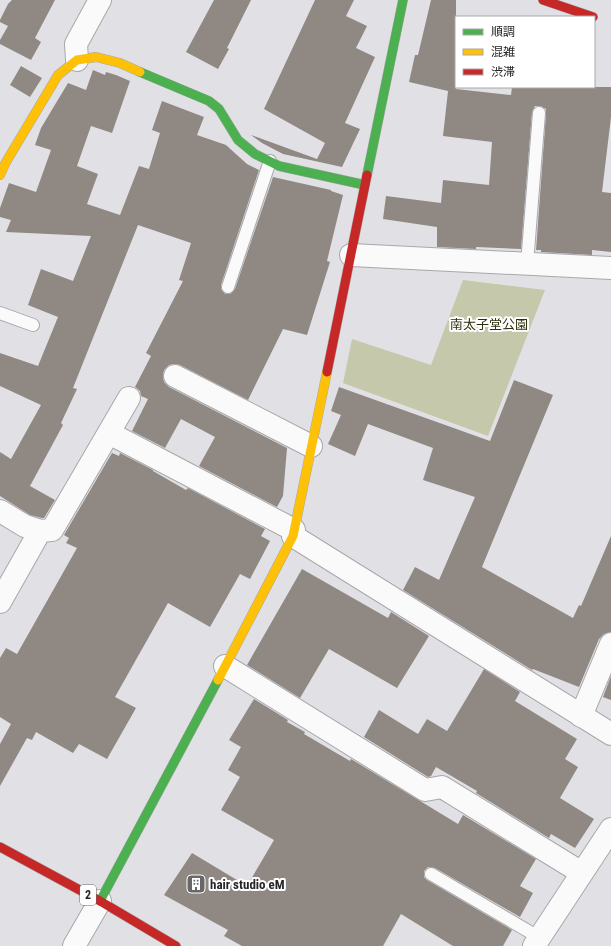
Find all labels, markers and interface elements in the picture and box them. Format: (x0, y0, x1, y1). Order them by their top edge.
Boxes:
legend (455, 16, 595, 88)
text: 順調 (491, 25, 515, 39)
text: 混雑 (491, 45, 515, 59)
text: 渋滞 (491, 65, 515, 79)
park label: 南太子堂公園 (450, 317, 528, 332)
building icon: hair studio eM (185, 873, 207, 895)
place label: hair studio eM (210, 877, 285, 892)
road number: 2 (80, 885, 96, 905)

